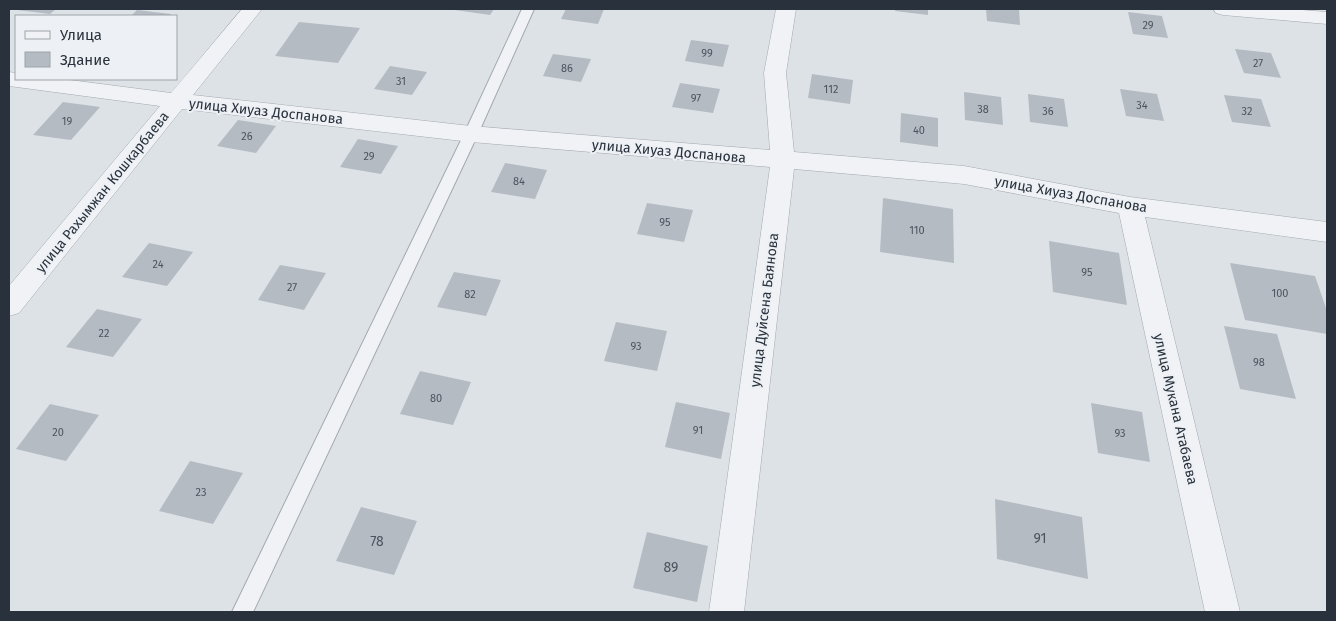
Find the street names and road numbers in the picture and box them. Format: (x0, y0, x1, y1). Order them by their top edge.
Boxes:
street label: улица Хиуаз Доспанова (188, 95, 344, 128)
street label: улица Рахымжан Кошкарбаева (32, 108, 173, 276)
street label: улица Хиуаз Доспанова (591, 136, 747, 167)
street label: улица Хиуаз Доспанова (993, 173, 1149, 216)
street label: улица Дуйсена Баянова (747, 232, 782, 388)
street label: улица Мукана Атабаева (1150, 332, 1201, 486)

